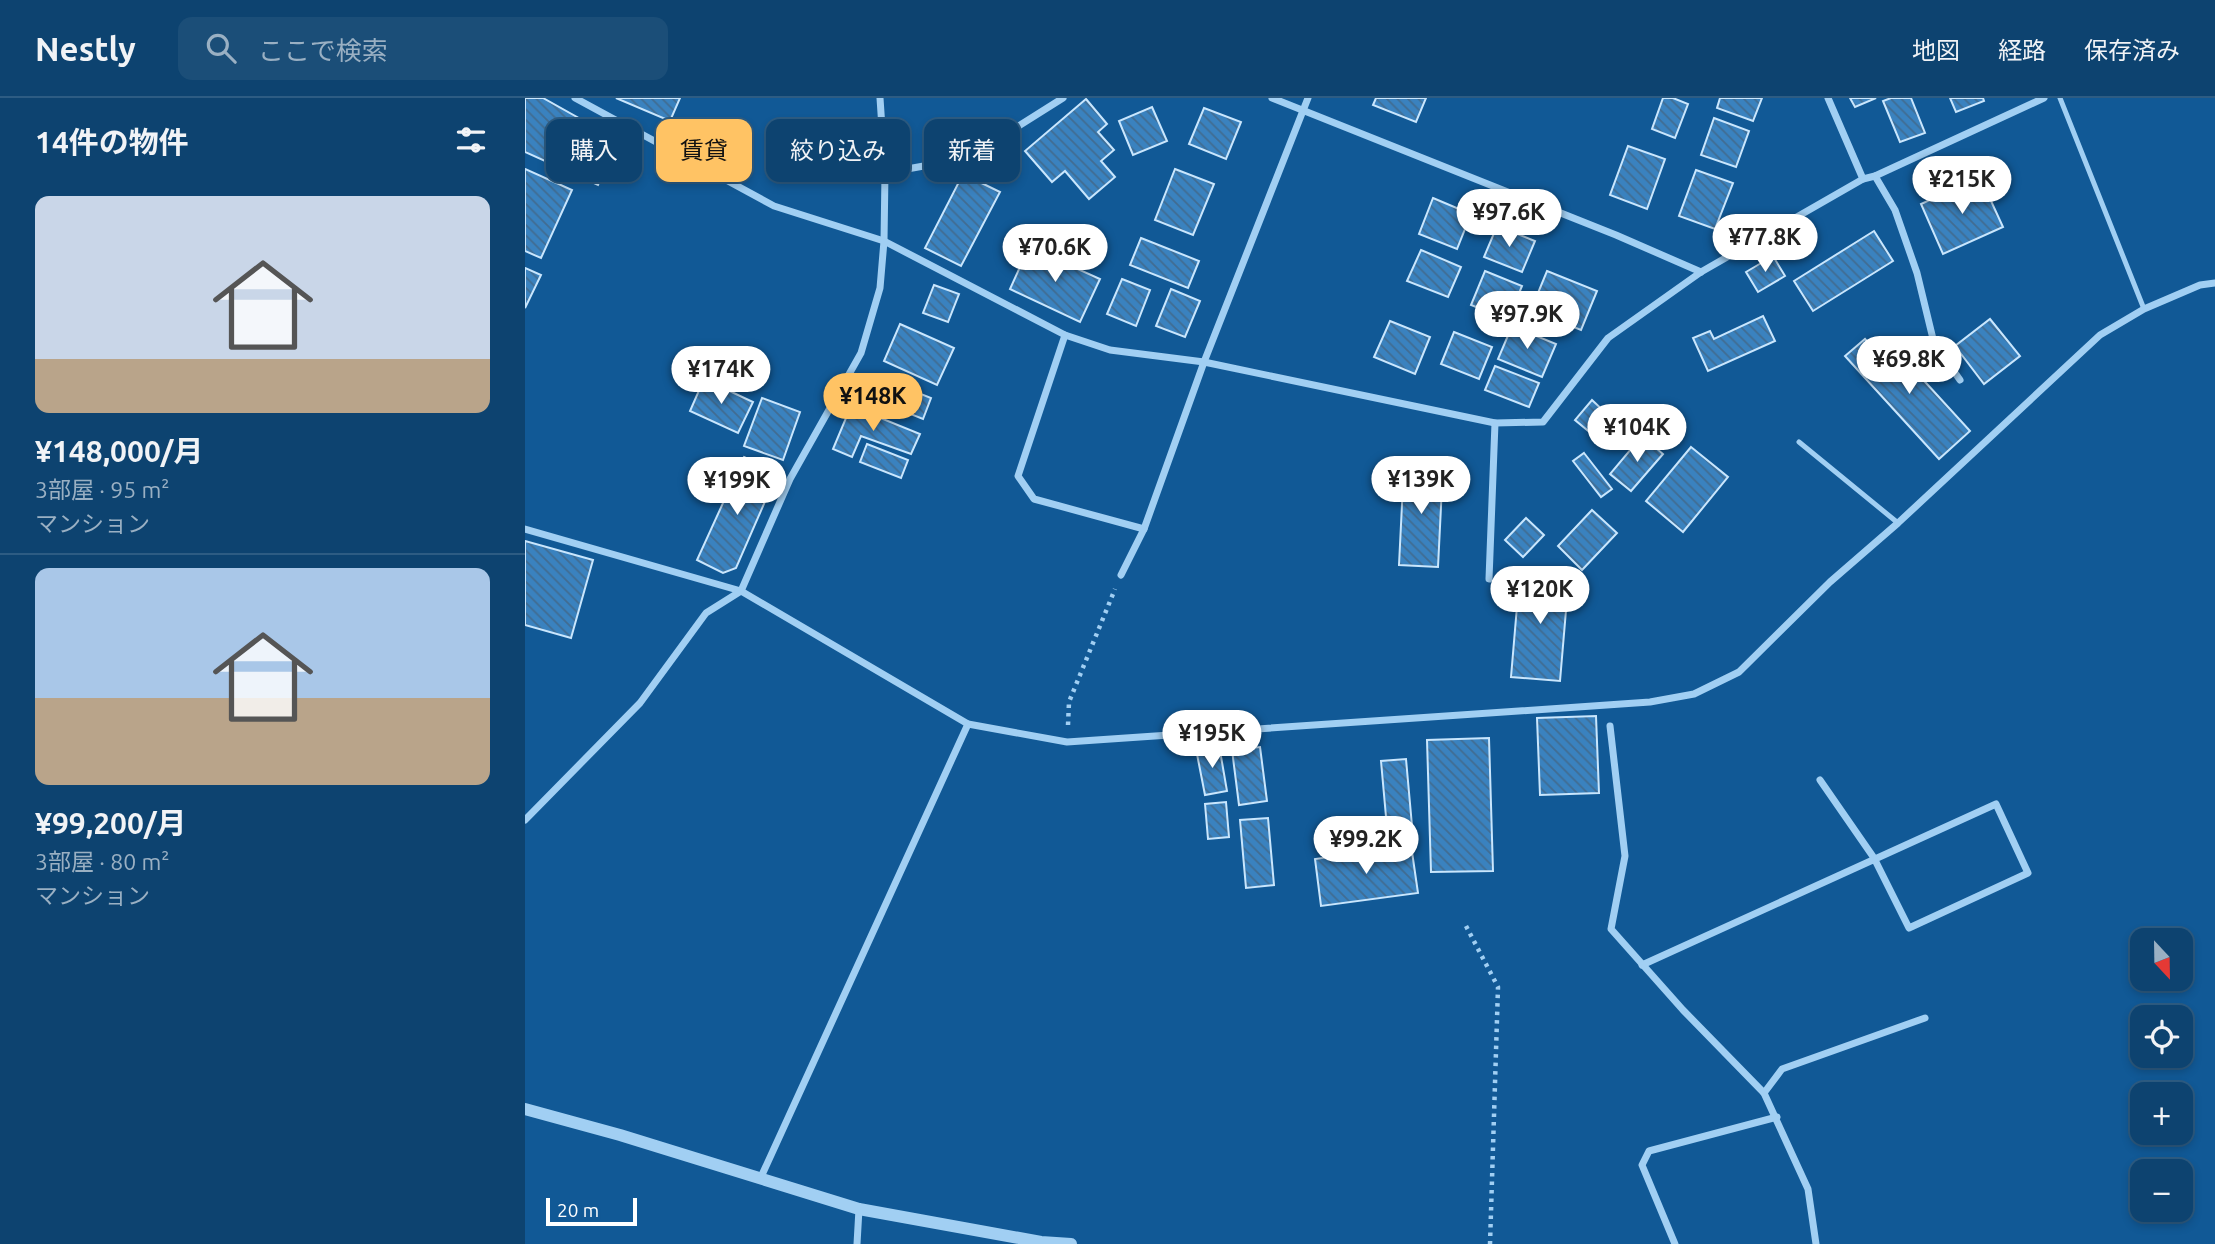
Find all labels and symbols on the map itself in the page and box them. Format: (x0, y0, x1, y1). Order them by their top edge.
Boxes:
pin: ¥215K (1913, 156, 2011, 216)
pin: ¥97.6K (1452, 190, 1566, 249)
pin: ¥77.8K (1708, 214, 1822, 274)
pin: ¥70.6K (998, 225, 1112, 284)
pin: ¥97.9K (1470, 292, 1584, 351)
pin: ¥69.8K (1852, 336, 1966, 396)
pin: ¥174K (672, 346, 770, 406)
pin: ¥148K (824, 374, 922, 433)
pin: ¥104K (1588, 404, 1686, 464)
pin: ¥139K (1372, 456, 1470, 516)
pin: ¥199K (688, 458, 786, 517)
pin: ¥120K (1491, 566, 1589, 626)
pin: ¥195K (1163, 710, 1261, 770)
pin: ¥99.2K (1309, 816, 1423, 876)
north arrow (2130, 928, 2193, 990)
scale bar (546, 1195, 637, 1227)

